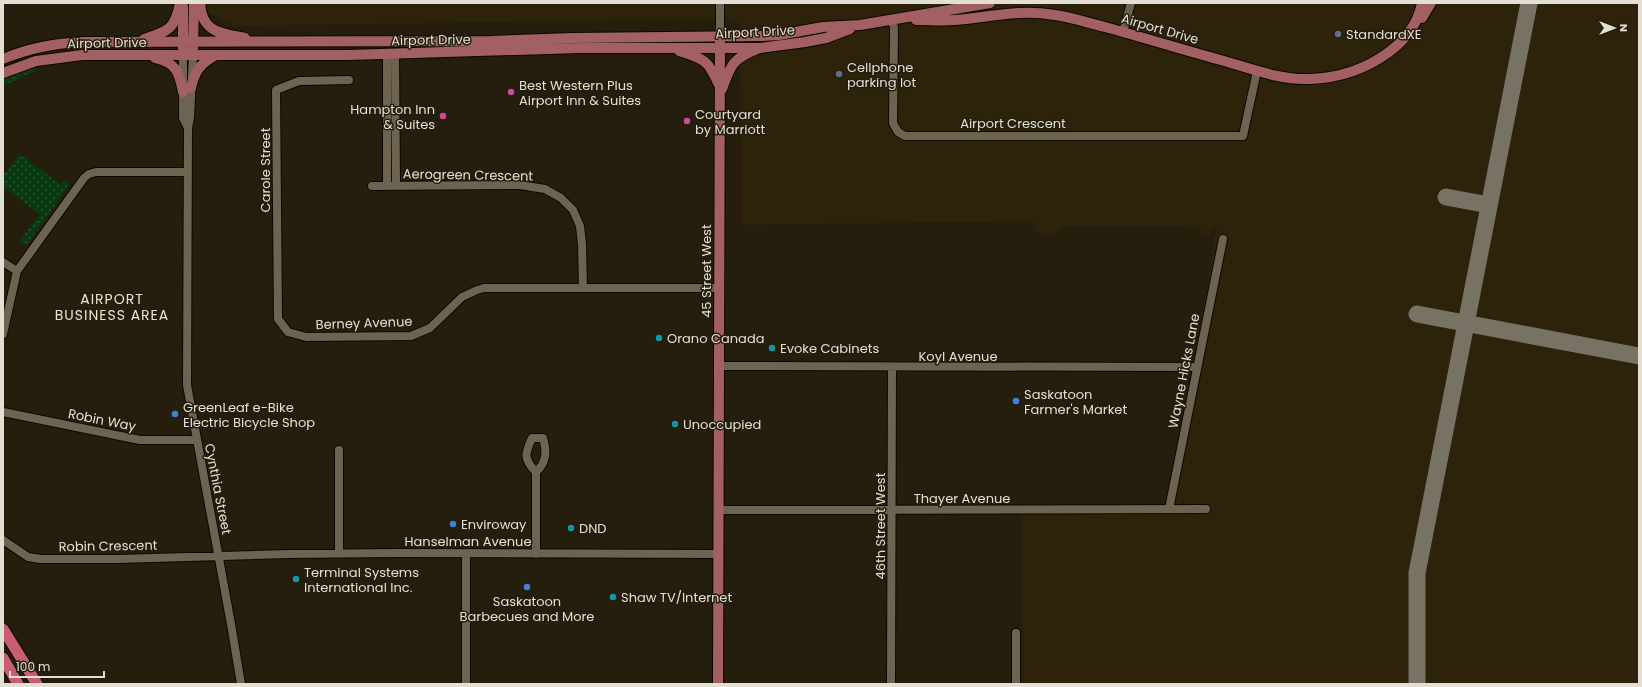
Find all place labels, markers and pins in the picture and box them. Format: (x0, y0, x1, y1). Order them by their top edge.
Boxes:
place label: StandardXE (1346, 25, 1421, 44)
marker: StandardXE (1333, 29, 1343, 39)
place label: Cellphone parking lot (847, 58, 916, 92)
marker: Cellphone parking lot (834, 69, 844, 79)
place label: Best Western Plus Airport Inn & Suites (519, 76, 641, 110)
marker: Best Western Plus Airport Inn & Suites (506, 87, 516, 97)
place label: Hampton Inn & Suites (350, 100, 435, 134)
place label: Courtyard by Marriott (695, 105, 766, 139)
marker: Hampton Inn & Suites (438, 111, 448, 121)
marker: Courtyard by Marriott (682, 116, 692, 126)
place label: Orano Canada (667, 329, 764, 348)
marker: Orano Canada (654, 333, 664, 343)
place label: Evoke Cabinets (780, 339, 879, 358)
marker: Evoke Cabinets (767, 343, 777, 353)
place label: Saskatoon Farmer's Market (1024, 385, 1127, 419)
marker: Saskatoon Farmer's Market (1011, 396, 1021, 406)
place label: GreenLeaf e-Bike Electric Bicycle Shop (183, 398, 315, 432)
marker: GreenLeaf e-Bike Electric Bicycle Shop (170, 409, 180, 419)
place label: Unoccupied (683, 415, 761, 434)
marker: Unoccupied (670, 419, 680, 429)
place label: Enviroway (461, 515, 527, 534)
marker: Enviroway (448, 519, 458, 529)
place label: DND (579, 519, 607, 538)
marker: DND (566, 523, 576, 533)
place label: Terminal Systems International Inc. (304, 563, 419, 597)
marker: Terminal Systems International Inc. (291, 574, 301, 584)
marker: Saskatoon Barbecues and More (522, 582, 532, 592)
place label: Shaw TV/Internet (621, 588, 732, 607)
place label: Saskatoon Barbecues and More (460, 592, 594, 626)
marker: Shaw TV/Internet (608, 592, 618, 602)

